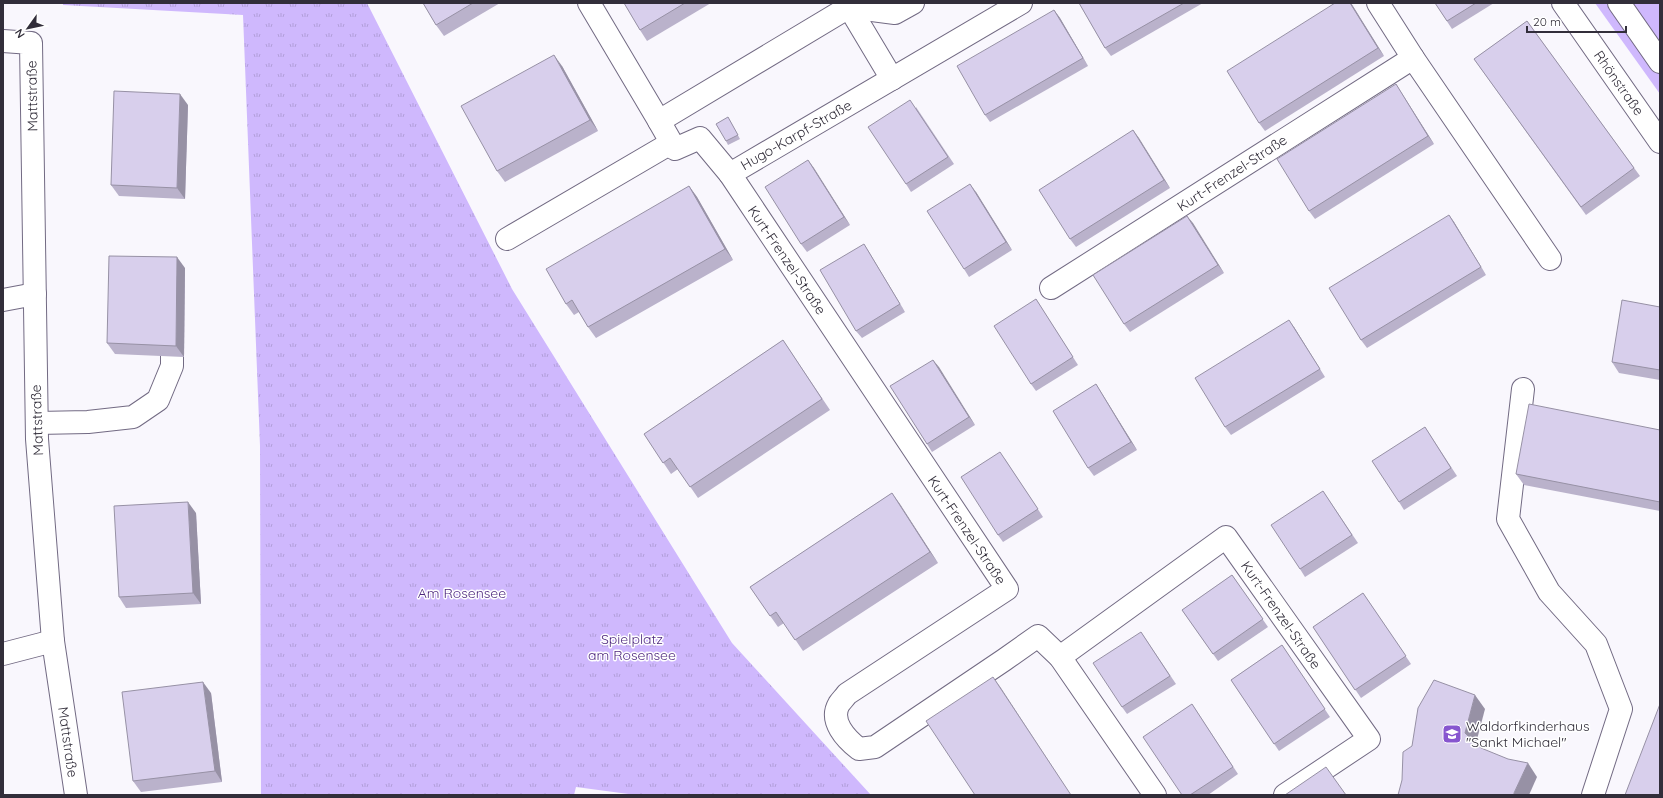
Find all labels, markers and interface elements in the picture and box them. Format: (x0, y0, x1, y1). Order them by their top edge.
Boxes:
north arrow (8, 8, 48, 48)
scale bar (1527, 8, 1626, 34)
text: 20 m (1533, 14, 1561, 29)
text: N (12, 26, 28, 41)
street label: Rhönstraße (1590, 47, 1648, 119)
street label: Mattstraße (22, 60, 42, 132)
street label: Hugo-Karpf-Straße (737, 96, 855, 174)
street label: Kurt-Frenzel-Straße (1174, 131, 1290, 215)
street label: Kurt-Frenzel-Straße (744, 202, 830, 318)
street label: Mattstraße (27, 384, 47, 456)
street label: Kurt-Frenzel-Straße (924, 472, 1010, 588)
street label: Kurt-Frenzel-Straße (1237, 558, 1325, 672)
park label: Am Rosensee (418, 584, 506, 602)
park label: Spielplatz am Rosensee (588, 630, 676, 664)
street label: Mattstraße (54, 705, 82, 779)
place label: Waldorfkinderhaus "Sankt Michael" (1466, 717, 1590, 751)
school or university icon: Waldorfkinderhaus "Sankt Michael" (1441, 723, 1463, 745)

